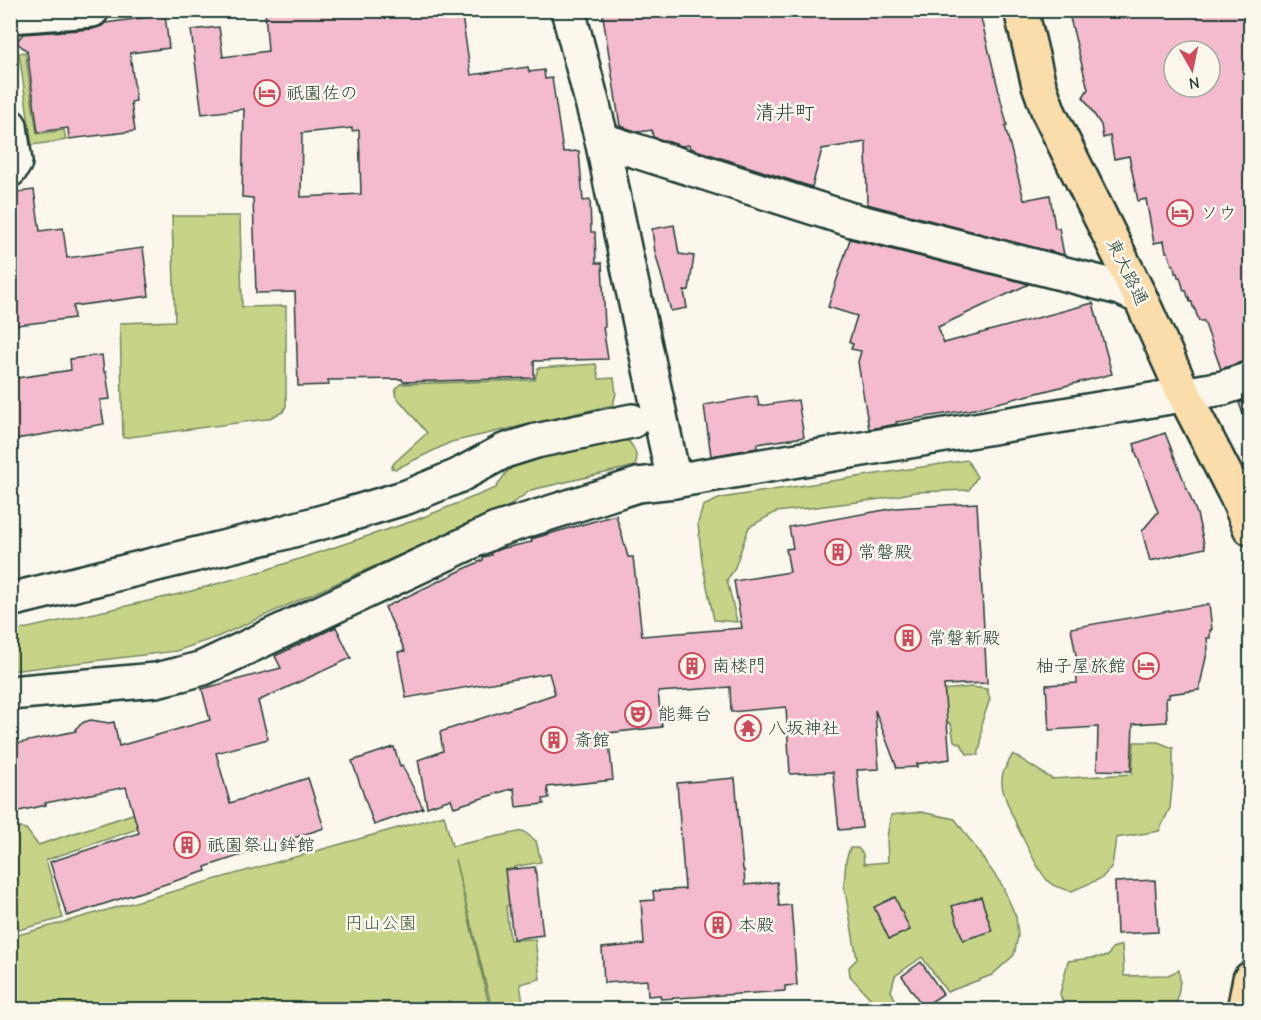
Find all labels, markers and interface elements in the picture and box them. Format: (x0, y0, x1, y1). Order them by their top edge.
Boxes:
north arrow (1162, 39, 1222, 99)
text: N (1188, 73, 1201, 93)
hotel icon: 祇園佐の (252, 78, 282, 108)
place label: 祇園佐の (286, 83, 358, 104)
district label: 清井町 (755, 101, 815, 124)
hotel icon: ソウ (1165, 198, 1195, 228)
place label: ソウ (1200, 203, 1236, 224)
street label: 東大路通 (1102, 235, 1152, 309)
building icon: 常磐殿 (823, 537, 853, 567)
place label: 常磐殿 (858, 542, 912, 563)
building icon: 常磐新殿 (893, 623, 923, 653)
place label: 常磐新殿 (928, 628, 1000, 649)
building icon: 南楼門 (677, 651, 707, 681)
hotel icon: 柚子屋旅館 (1131, 651, 1161, 681)
place label: 南楼門 (712, 656, 766, 677)
place label: 柚子屋旅館 (1036, 656, 1126, 677)
theatre icon: 能舞台 (623, 699, 653, 729)
place label: 能舞台 (658, 704, 712, 725)
temple icon: 八坂神社 (733, 713, 763, 743)
place label: 八坂神社 (768, 718, 840, 739)
building icon: 斎館 (539, 725, 569, 755)
place label: 斎館 (574, 730, 610, 751)
building icon: 祇園祭山鉾館 (172, 830, 202, 860)
place label: 祇園祭山鉾館 (207, 835, 315, 856)
building icon: 本殿 (703, 910, 733, 940)
park label: 円山公園 (345, 913, 417, 934)
place label: 本殿 (738, 915, 774, 936)

